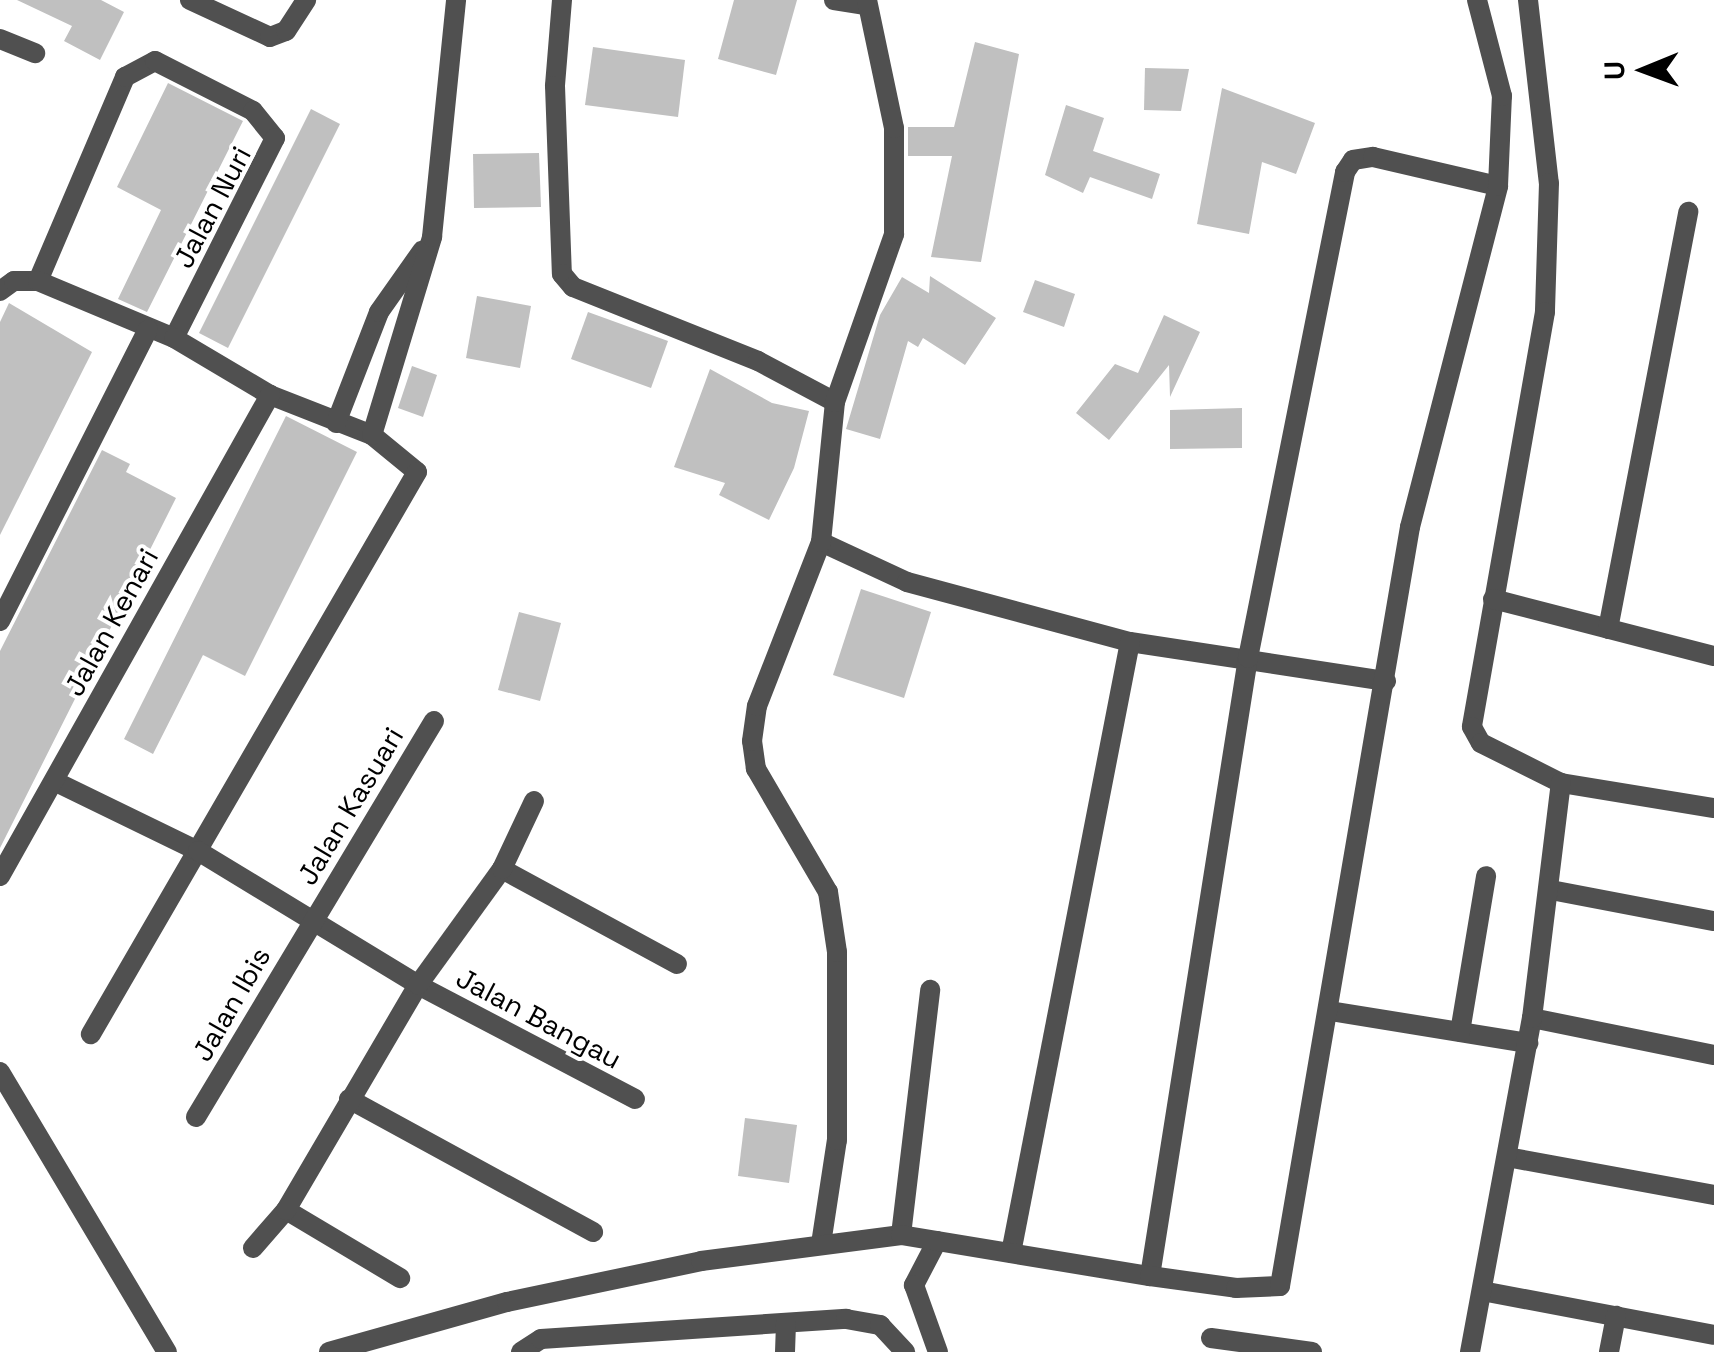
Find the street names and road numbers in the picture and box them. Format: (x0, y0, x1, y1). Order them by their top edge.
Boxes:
street label: Jalan Nuri (166, 141, 258, 273)
street label: Jalan Kenari (57, 543, 165, 701)
street label: Jalan Kasuari (290, 721, 410, 891)
street label: Jalan Ibis (185, 941, 277, 1067)
street label: Jalan Bangau (451, 960, 627, 1076)

